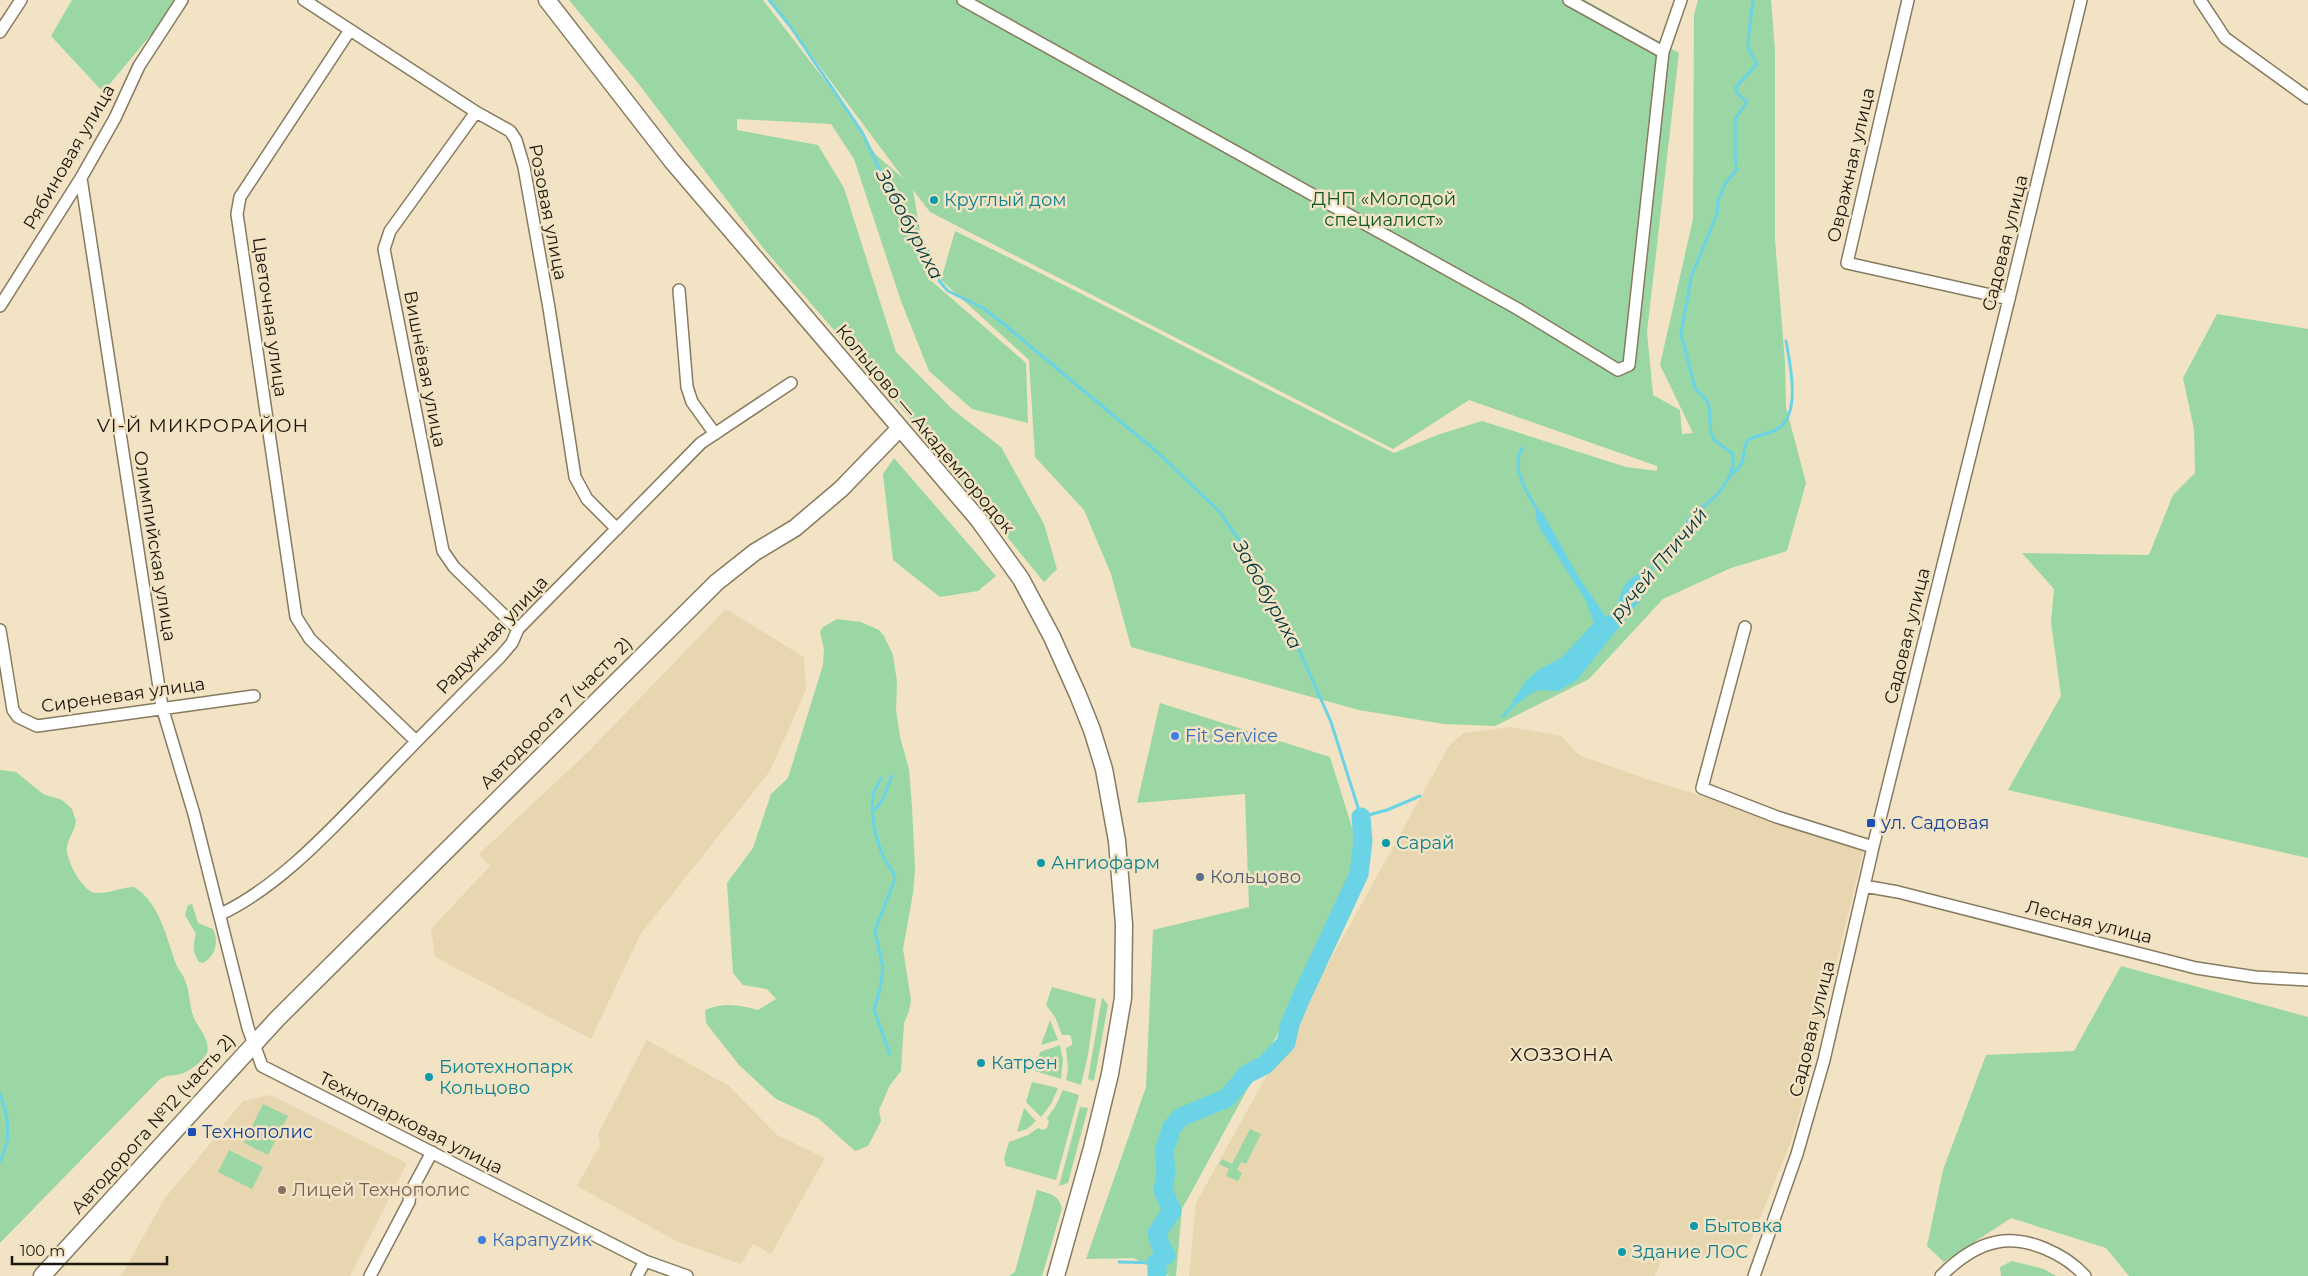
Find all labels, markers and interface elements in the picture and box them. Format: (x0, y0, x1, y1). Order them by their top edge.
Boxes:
street label: Рябиновая улица (18, 80, 120, 234)
street label: Овражная улица (1822, 85, 1880, 245)
street label: Розовая улица (524, 142, 572, 282)
water label: Забобуриха (870, 164, 948, 283)
street label: Садовая улица (1977, 173, 2033, 313)
park label: ДНП «Молодой специалист» (1312, 188, 1456, 231)
place label: Круглый дом (944, 189, 1067, 211)
marker: Круглый дом (928, 194, 940, 206)
street label: Цветочная улица (248, 236, 292, 398)
street label: Вишнёвая улица (399, 289, 451, 449)
street label: Кольцово — Академгородок (831, 320, 1020, 539)
district label: VI-Й МИКРОРАЙОН (97, 414, 309, 437)
street label: Олимпийская улица (129, 449, 181, 643)
water label: ручей Птичий (1605, 503, 1712, 625)
water label: Забобуриха (1228, 535, 1307, 653)
street label: Садовая улица (1879, 566, 1935, 706)
street label: Радужная улица (432, 571, 552, 699)
street label: Автодорога 7 (часть 2) (475, 632, 637, 794)
street label: Сиреневая улица (40, 673, 206, 717)
place label: Fit Service (1185, 725, 1278, 747)
marker: Fit Service (1169, 730, 1181, 742)
place label: ул. Садовая (1880, 812, 1989, 834)
marker: ул. Садовая (1865, 817, 1877, 829)
place label: Сарай (1396, 832, 1454, 854)
marker: Сарай (1380, 837, 1392, 849)
place label: Ангиофарм (1051, 852, 1160, 874)
marker: Ангиофарм (1035, 857, 1047, 869)
place label: Кольцово (1210, 866, 1301, 888)
marker: Кольцово (1194, 871, 1206, 883)
street label: Лесная улица (2023, 896, 2155, 948)
street label: Садовая улица (1784, 959, 1840, 1099)
street label: Автодорога №12 (часть 2) (66, 1029, 240, 1219)
district label: ХОЗЗОНА (1510, 1043, 1614, 1066)
place label: Катрен (991, 1052, 1058, 1074)
place label: Биотехнопарк Кольцово (439, 1056, 574, 1099)
marker: Катрен (975, 1057, 987, 1069)
street label: Технопарковая улица (315, 1067, 507, 1179)
marker: Биотехнопарк Кольцово (423, 1071, 435, 1083)
place label: Технополис (202, 1121, 313, 1143)
marker: Технополис (186, 1126, 198, 1138)
place label: Лицей Технополис (292, 1179, 470, 1201)
marker: Лицей Технополис (276, 1184, 288, 1196)
place label: Бытовка (1704, 1215, 1782, 1237)
marker: Бытовка (1688, 1220, 1700, 1232)
place label: Карапуzик (492, 1229, 592, 1251)
scale bar (12, 1234, 168, 1266)
marker: Карапуzик (476, 1234, 488, 1246)
text: 100 m (20, 1241, 65, 1260)
place label: Здание ЛОС (1632, 1241, 1748, 1263)
marker: Здание ЛОС (1616, 1246, 1628, 1258)

